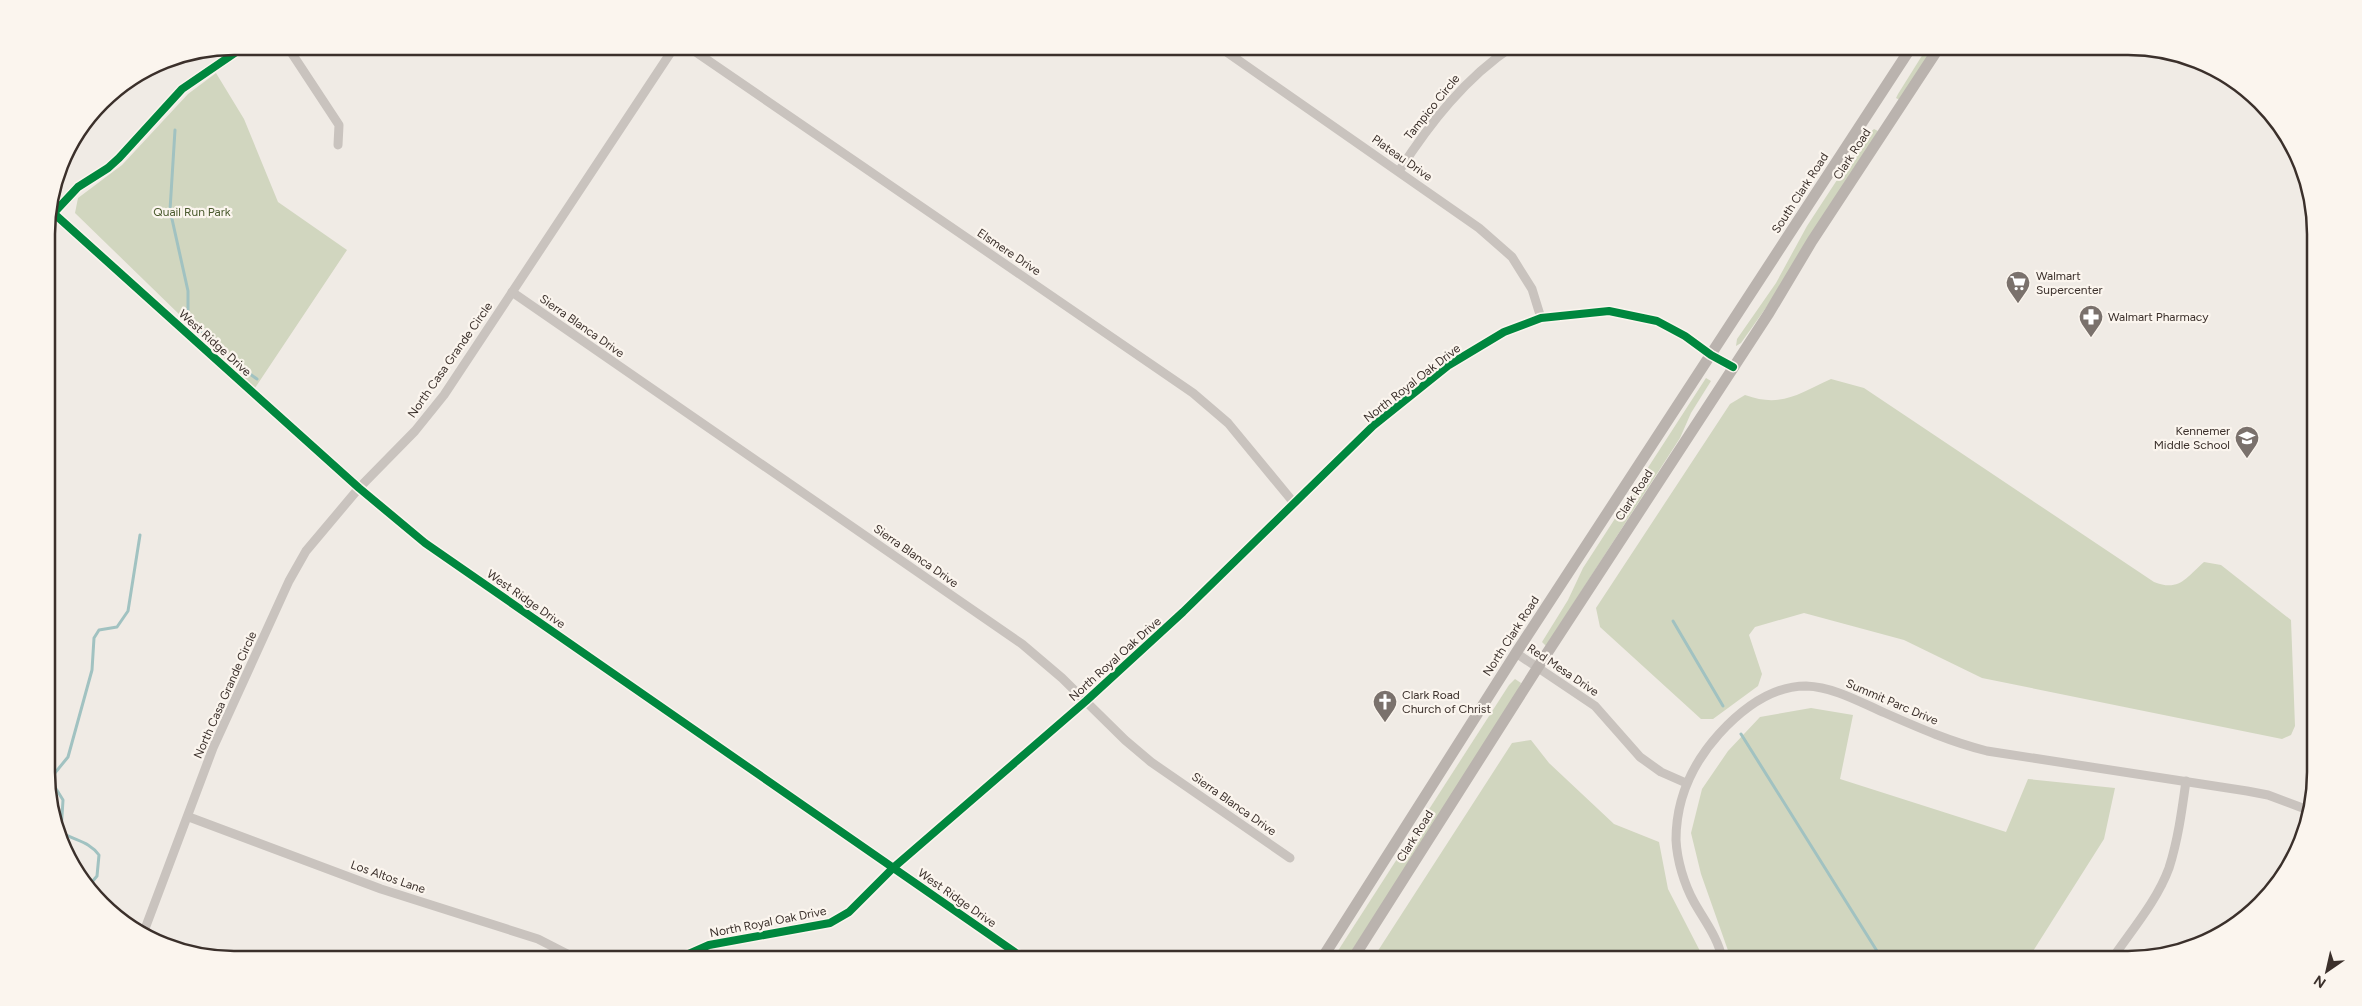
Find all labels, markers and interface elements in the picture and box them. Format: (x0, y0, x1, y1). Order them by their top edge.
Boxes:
street label: Tampico Circle (1401, 71, 1463, 142)
street label: Clark Road (1830, 126, 1874, 182)
street label: Plateau Drive (1369, 132, 1435, 184)
street label: South Clark Road (1769, 150, 1831, 236)
park label: Quail Run Park (153, 205, 231, 219)
street label: Elsmere Drive (975, 226, 1044, 279)
place label: Walmart Supercenter (2036, 269, 2103, 297)
supermarket icon: Walmart Supercenter (2005, 270, 2031, 304)
street label: Sierra Blanca Drive (537, 292, 627, 361)
street label: North Casa Grande Circle (405, 299, 495, 420)
pharmacy icon: Walmart Pharmacy (2078, 304, 2104, 338)
street label: West Ridge Drive (176, 307, 254, 379)
place label: Walmart Pharmacy (2108, 310, 2209, 324)
street label: North Royal Oak Drive (1361, 341, 1463, 425)
place label: Kennemer Middle School (2154, 424, 2230, 452)
school or university icon: Kennemer Middle School (2234, 425, 2260, 459)
street label: Clark Road (1612, 467, 1656, 523)
street label: Sierra Blanca Drive (871, 522, 961, 591)
street label: West Ridge Drive (484, 567, 568, 631)
street label: North Clark Road (1480, 593, 1542, 679)
street label: North Royal Oak Drive (1066, 614, 1164, 704)
street label: North Casa Grande Circle (191, 629, 260, 761)
street label: Red Mesa Drive (1525, 641, 1602, 699)
street label: Summit Parc Drive (1844, 676, 1941, 728)
place label: Clark Road Church of Christ (1402, 688, 1491, 716)
church icon: Clark Road Church of Christ (1372, 689, 1398, 723)
street label: Sierra Blanca Drive (1189, 770, 1279, 839)
street label: Clark Road (1394, 808, 1436, 864)
street label: Los Altos Lane (349, 858, 428, 896)
street label: West Ridge Drive (915, 866, 999, 930)
street label: North Royal Oak Drive (708, 904, 828, 940)
north arrow (2302, 946, 2352, 996)
text: N (2311, 971, 2329, 991)

